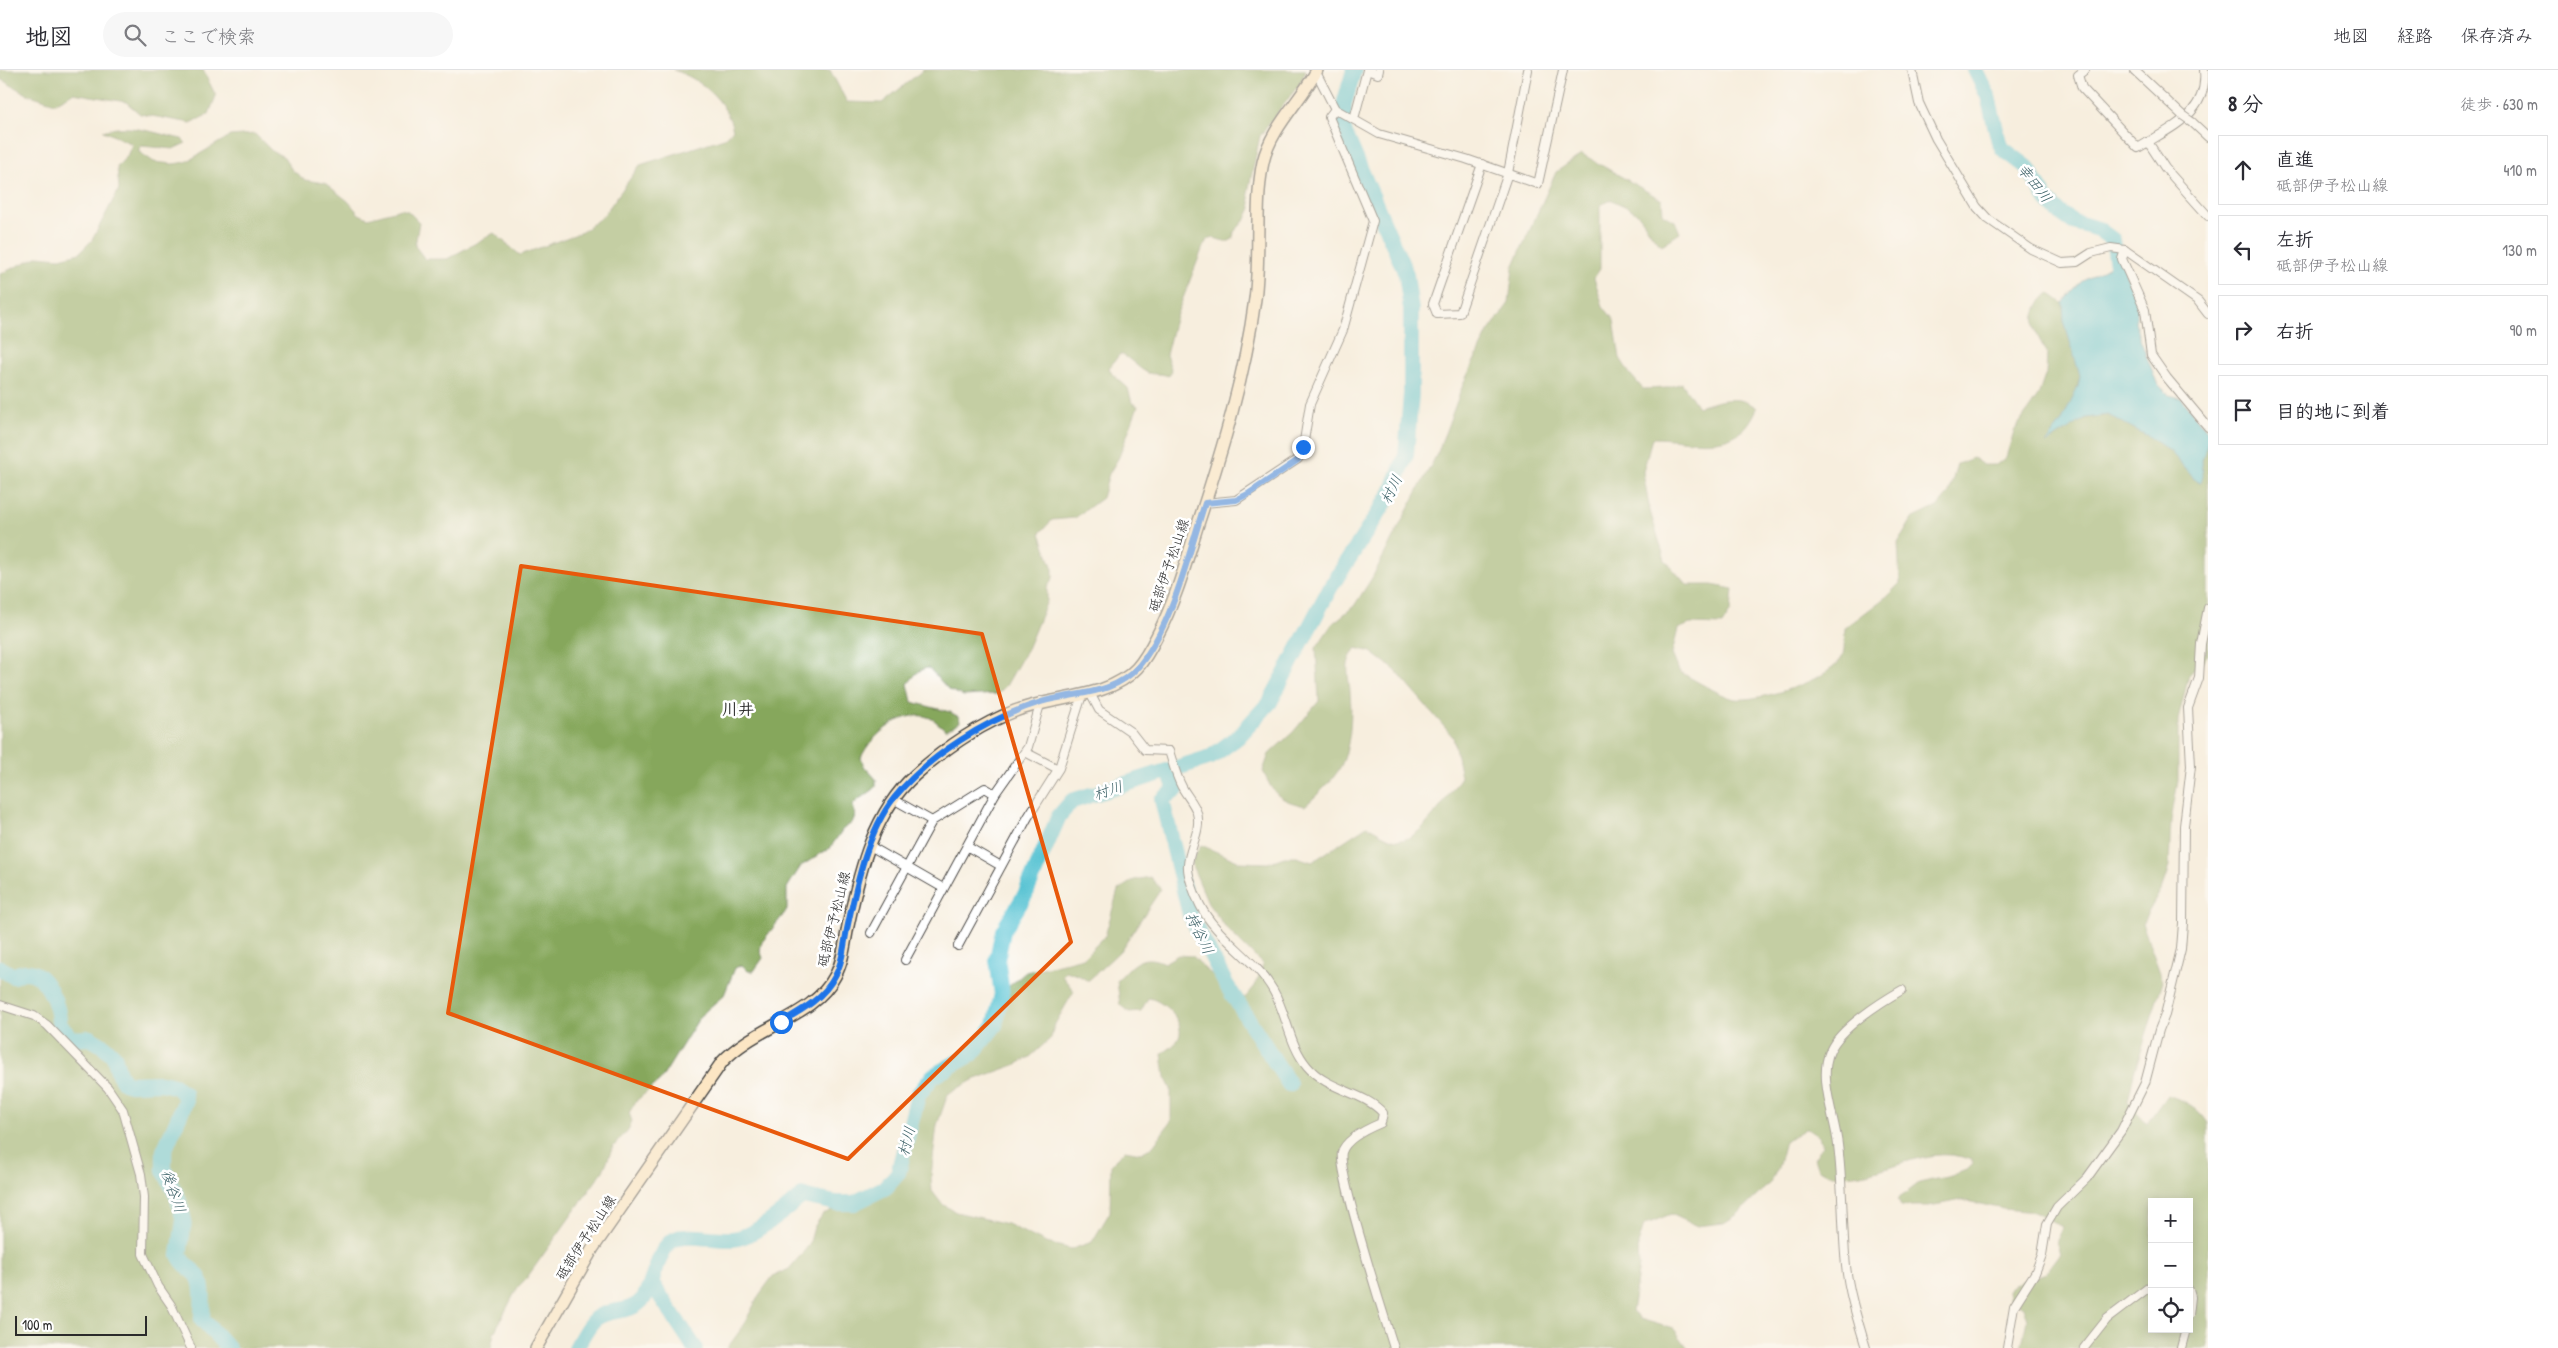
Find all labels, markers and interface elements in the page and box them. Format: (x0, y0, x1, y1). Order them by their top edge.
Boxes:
search box (103, 12, 453, 57)
text: 地図 (25, 20, 73, 52)
icon: search (121, 21, 149, 49)
text: ここで検索 (161, 23, 256, 49)
text: 地図 (2333, 23, 2369, 48)
text: 経路 (2397, 23, 2433, 48)
text: 保存済み (2461, 23, 2533, 48)
text: 8 分 (2228, 89, 2263, 118)
text: 徒歩 · 630 m (2460, 93, 2538, 115)
text: 直進 (2276, 146, 2314, 172)
icon: ahead (2229, 156, 2257, 184)
water label: 幸田川 (2013, 159, 2057, 207)
text: 410 m (2503, 159, 2537, 181)
text: 砥部伊予松山線 (2276, 174, 2388, 196)
text: 左折 (2276, 226, 2314, 252)
icon: left (2229, 236, 2257, 264)
text: 130 m (2502, 239, 2537, 261)
text: 砥部伊予松山線 (2276, 254, 2388, 276)
icon: right (2229, 316, 2257, 344)
text: 右折 (2276, 318, 2314, 344)
text: 90 m (2509, 319, 2537, 341)
icon: arrive (2229, 396, 2257, 424)
text: 目的地に到着 (2276, 398, 2390, 424)
route end (1292, 436, 1315, 459)
water label: 村川 (1375, 471, 1407, 507)
street label: 砥部伊予松山線 (1143, 516, 1193, 614)
district label: 川井 (722, 698, 754, 720)
water label: 村川 (1090, 775, 1126, 805)
street label: 砥部伊予松山線 (812, 869, 854, 969)
water label: 持谷川 (1181, 908, 1219, 958)
route start (770, 1011, 793, 1034)
water label: 村川 (892, 1124, 920, 1158)
water label: 後谷川 (157, 1166, 191, 1216)
street label: 砥部伊予松山線 (550, 1191, 620, 1283)
map controls (2148, 1198, 2193, 1333)
button: + (2148, 1198, 2193, 1243)
button: − (2148, 1243, 2193, 1288)
button: locate (2148, 1288, 2193, 1333)
scale bar (15, 1313, 148, 1336)
text: 100 m (22, 1315, 52, 1334)

